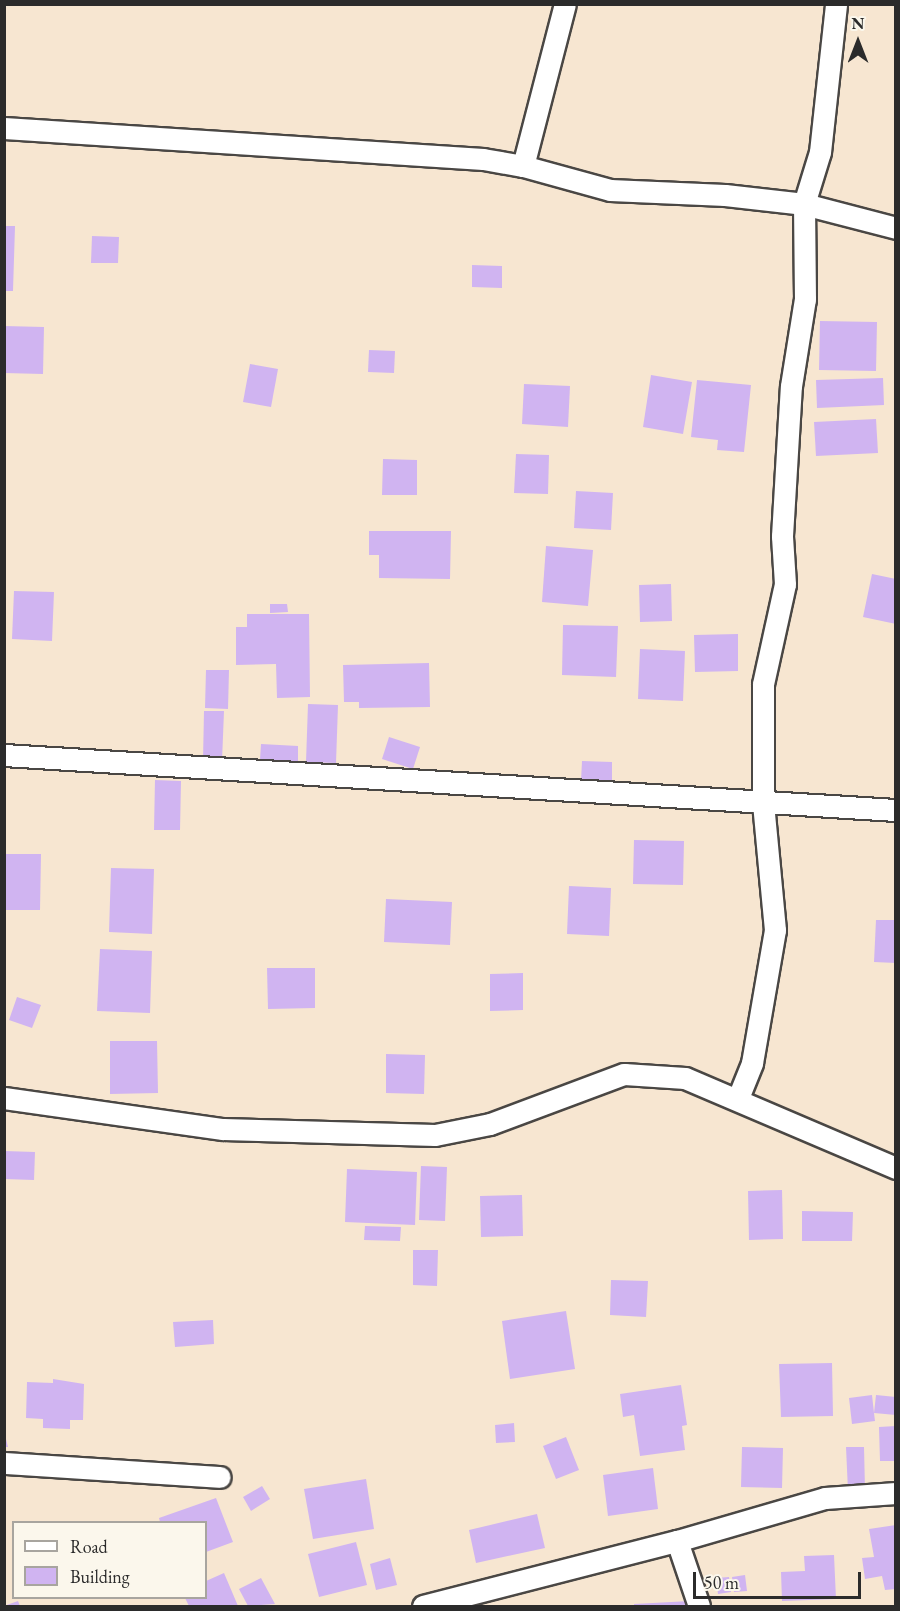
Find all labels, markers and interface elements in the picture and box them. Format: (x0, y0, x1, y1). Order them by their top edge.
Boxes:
north arrow (828, 12, 888, 72)
text: N (852, 13, 864, 34)
legend (12, 1521, 207, 1599)
text: Road (70, 1535, 108, 1558)
scale bar (696, 1560, 864, 1598)
text: Building (70, 1565, 130, 1588)
text: 50 m (704, 1571, 739, 1594)

